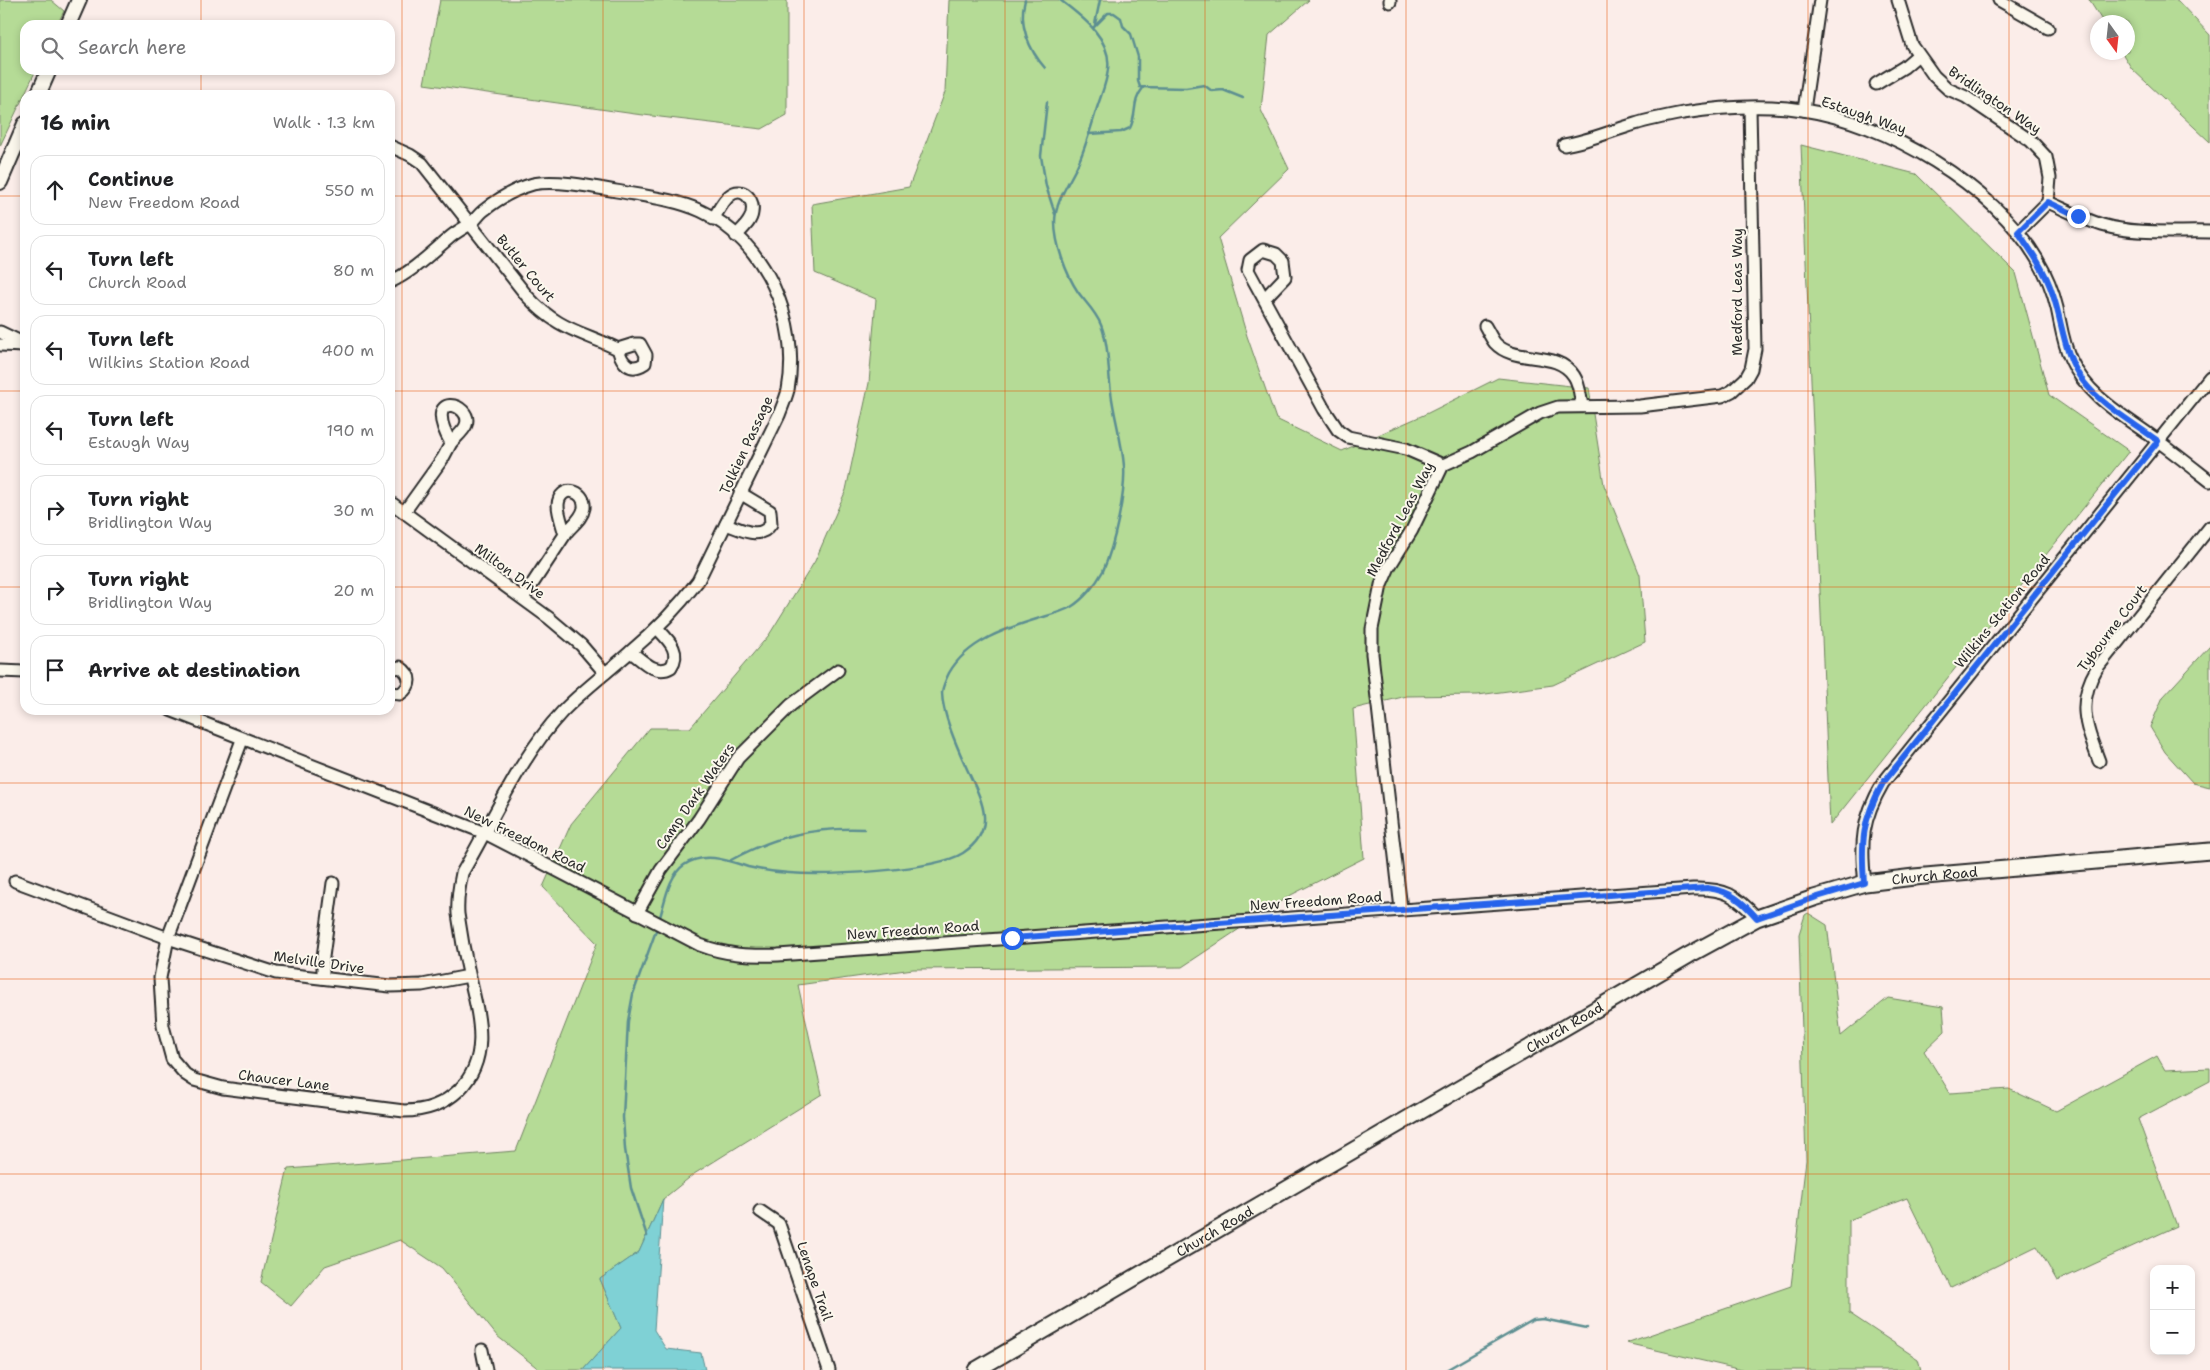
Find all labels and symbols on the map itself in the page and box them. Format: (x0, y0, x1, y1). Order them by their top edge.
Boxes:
north arrow (2090, 15, 2135, 60)
street label: Bridlington Way (1945, 62, 2045, 138)
street label: Estaugh Way (1819, 92, 1909, 138)
route end (2067, 205, 2090, 228)
street label: Medford Leas Way (1728, 228, 1746, 356)
street label: Butler Court (493, 231, 559, 305)
street label: Tolkien Passage (715, 393, 777, 497)
street label: Medford Leas Way (1362, 458, 1438, 580)
street label: Milton Drive (471, 539, 549, 603)
street label: Wilkins Station Road (1950, 550, 2054, 672)
street label: Tybourne Court (2073, 581, 2151, 675)
street label: Camp Dark Waters (652, 739, 739, 853)
street label: New Freedom Road (461, 802, 589, 876)
street label: Church Road (1891, 862, 1978, 889)
street label: New Freedom Road (1249, 887, 1383, 915)
street label: New Freedom Road (846, 916, 980, 944)
route start (1001, 927, 1024, 950)
street label: Melville Drive (272, 947, 366, 977)
street label: Church Road (1523, 998, 1606, 1057)
street label: Chaucer Lane (237, 1065, 331, 1095)
street label: Church Road (1173, 1202, 1256, 1261)
street label: Lenape Trail (793, 1239, 837, 1324)

